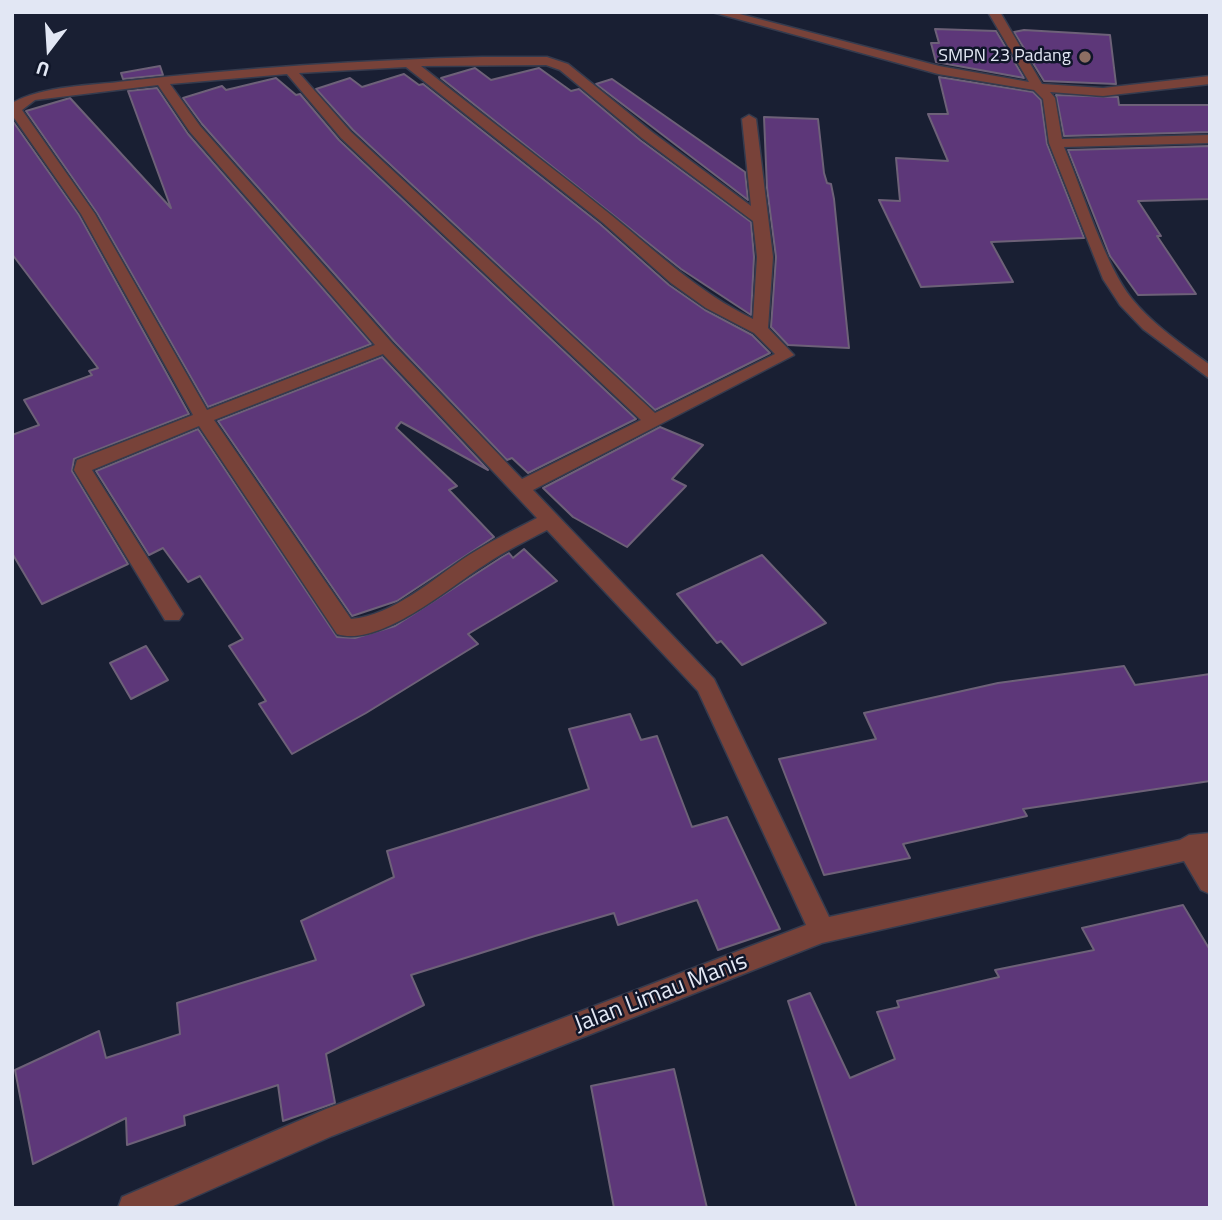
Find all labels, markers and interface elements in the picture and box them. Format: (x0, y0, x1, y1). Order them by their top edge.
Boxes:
north arrow (14, 14, 84, 84)
place label: SMPN 23 Padang (938, 46, 1071, 68)
marker: SMPN 23 Padang (1077, 49, 1093, 65)
text: U (33, 54, 53, 85)
street label: Jalan Limau Manis (570, 948, 752, 1040)

